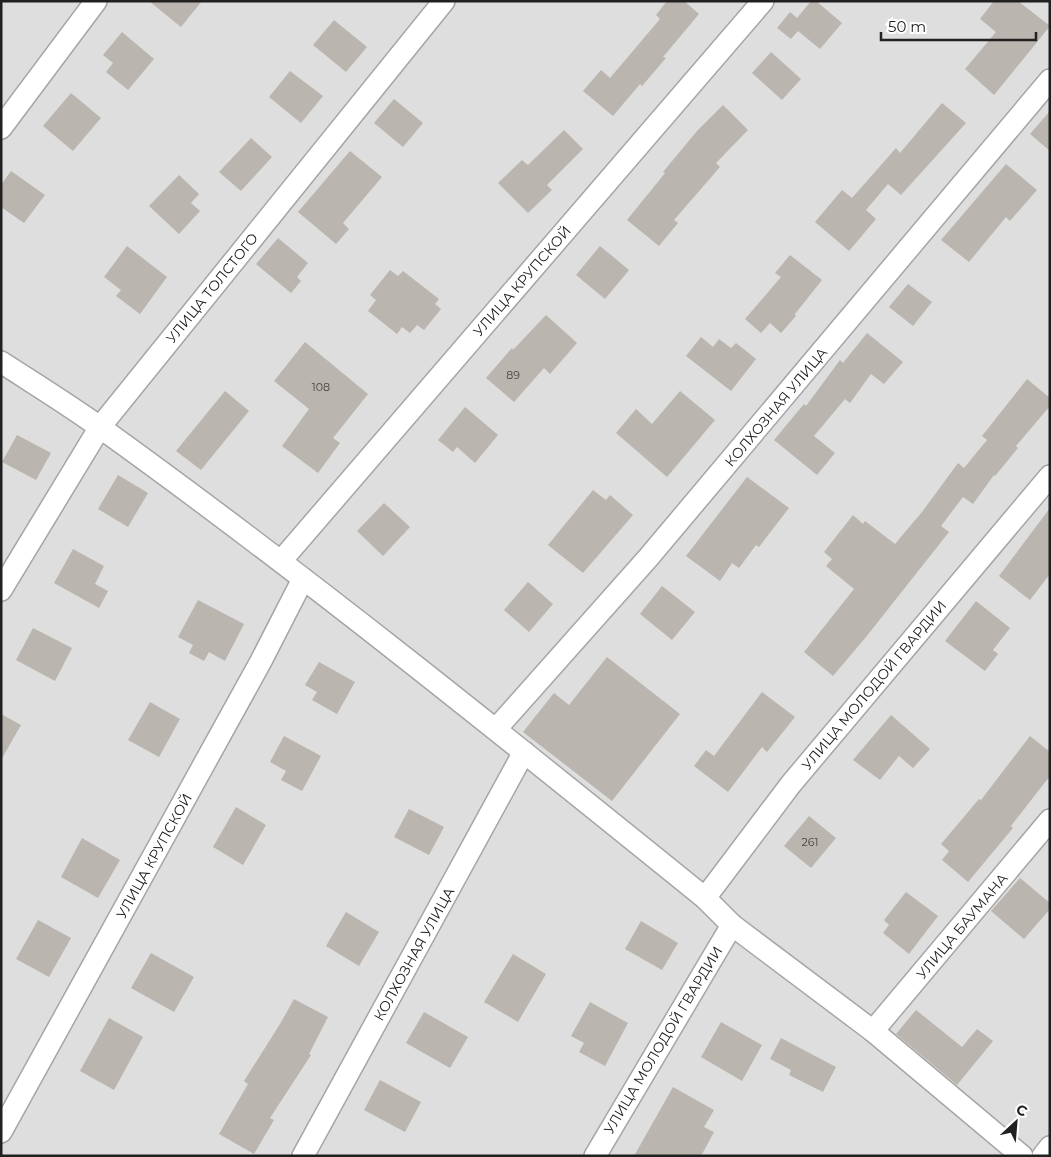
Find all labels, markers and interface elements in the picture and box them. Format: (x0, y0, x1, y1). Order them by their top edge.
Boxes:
scale bar (881, 10, 1036, 42)
text: 50 m (888, 17, 926, 36)
street label: УЛИЦА КРУПСКОЙ (469, 222, 575, 340)
street label: УЛИЦА ТОЛСТОГО (162, 229, 262, 347)
street label: КОЛХОЗНАЯ УЛИЦА (721, 343, 831, 470)
house number: 89 (506, 368, 520, 382)
house number: 108 (312, 380, 330, 394)
street label: УЛИЦА МОЛОДОЙ ГВАРДИИ (798, 597, 950, 773)
street label: УЛИЦА КРУПСКОЙ (112, 790, 196, 922)
house number: 261 (802, 835, 818, 849)
street label: УЛИЦА БАУМАНА (912, 869, 1012, 983)
street label: КОЛХОЗНАЯ УЛИЦА (370, 884, 459, 1024)
street label: УЛИЦА МОЛОДОЙ ГВАРДИИ (600, 943, 726, 1137)
north arrow (991, 1097, 1041, 1147)
text: С (1013, 1100, 1030, 1121)

